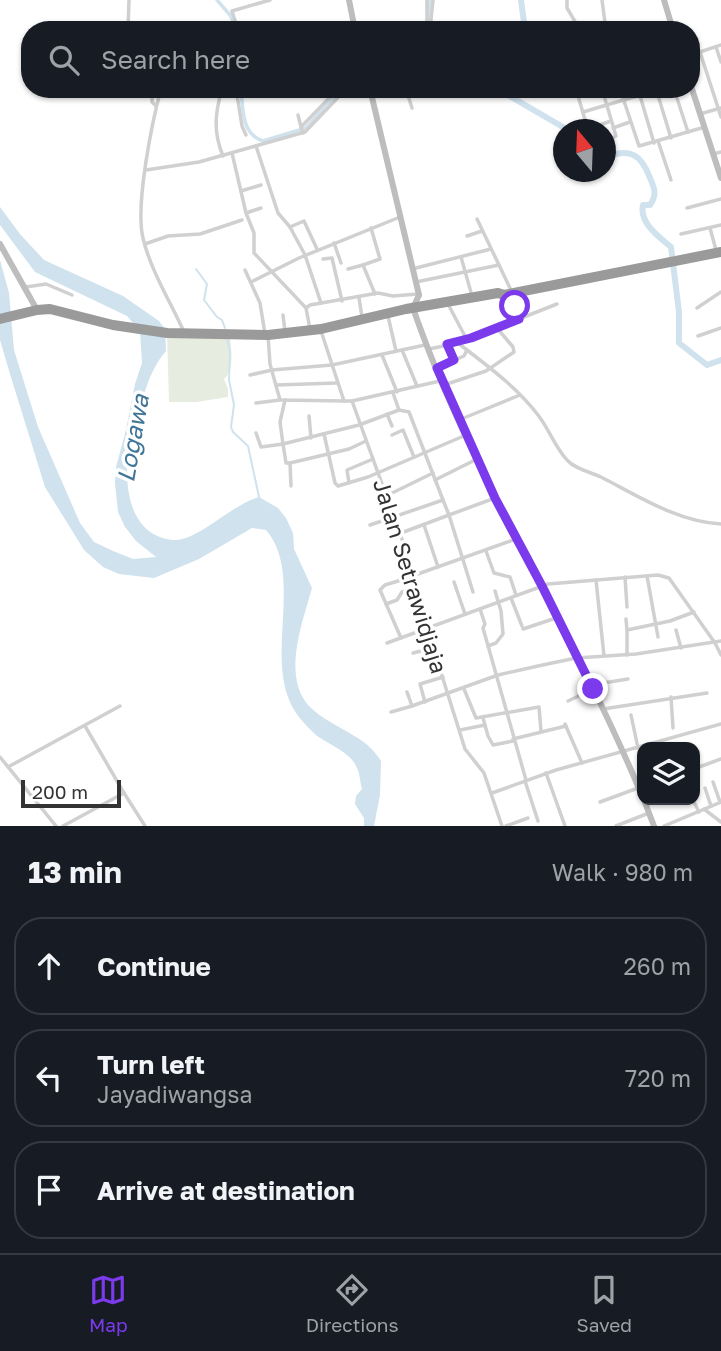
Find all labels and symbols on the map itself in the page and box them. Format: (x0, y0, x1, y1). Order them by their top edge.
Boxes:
north arrow (553, 119, 616, 182)
route start (499, 290, 530, 321)
water label: Logawa (110, 391, 155, 484)
street label: Jalan Setrawidjaja (368, 475, 454, 677)
route end (577, 673, 608, 704)
scale bar (21, 777, 121, 809)

